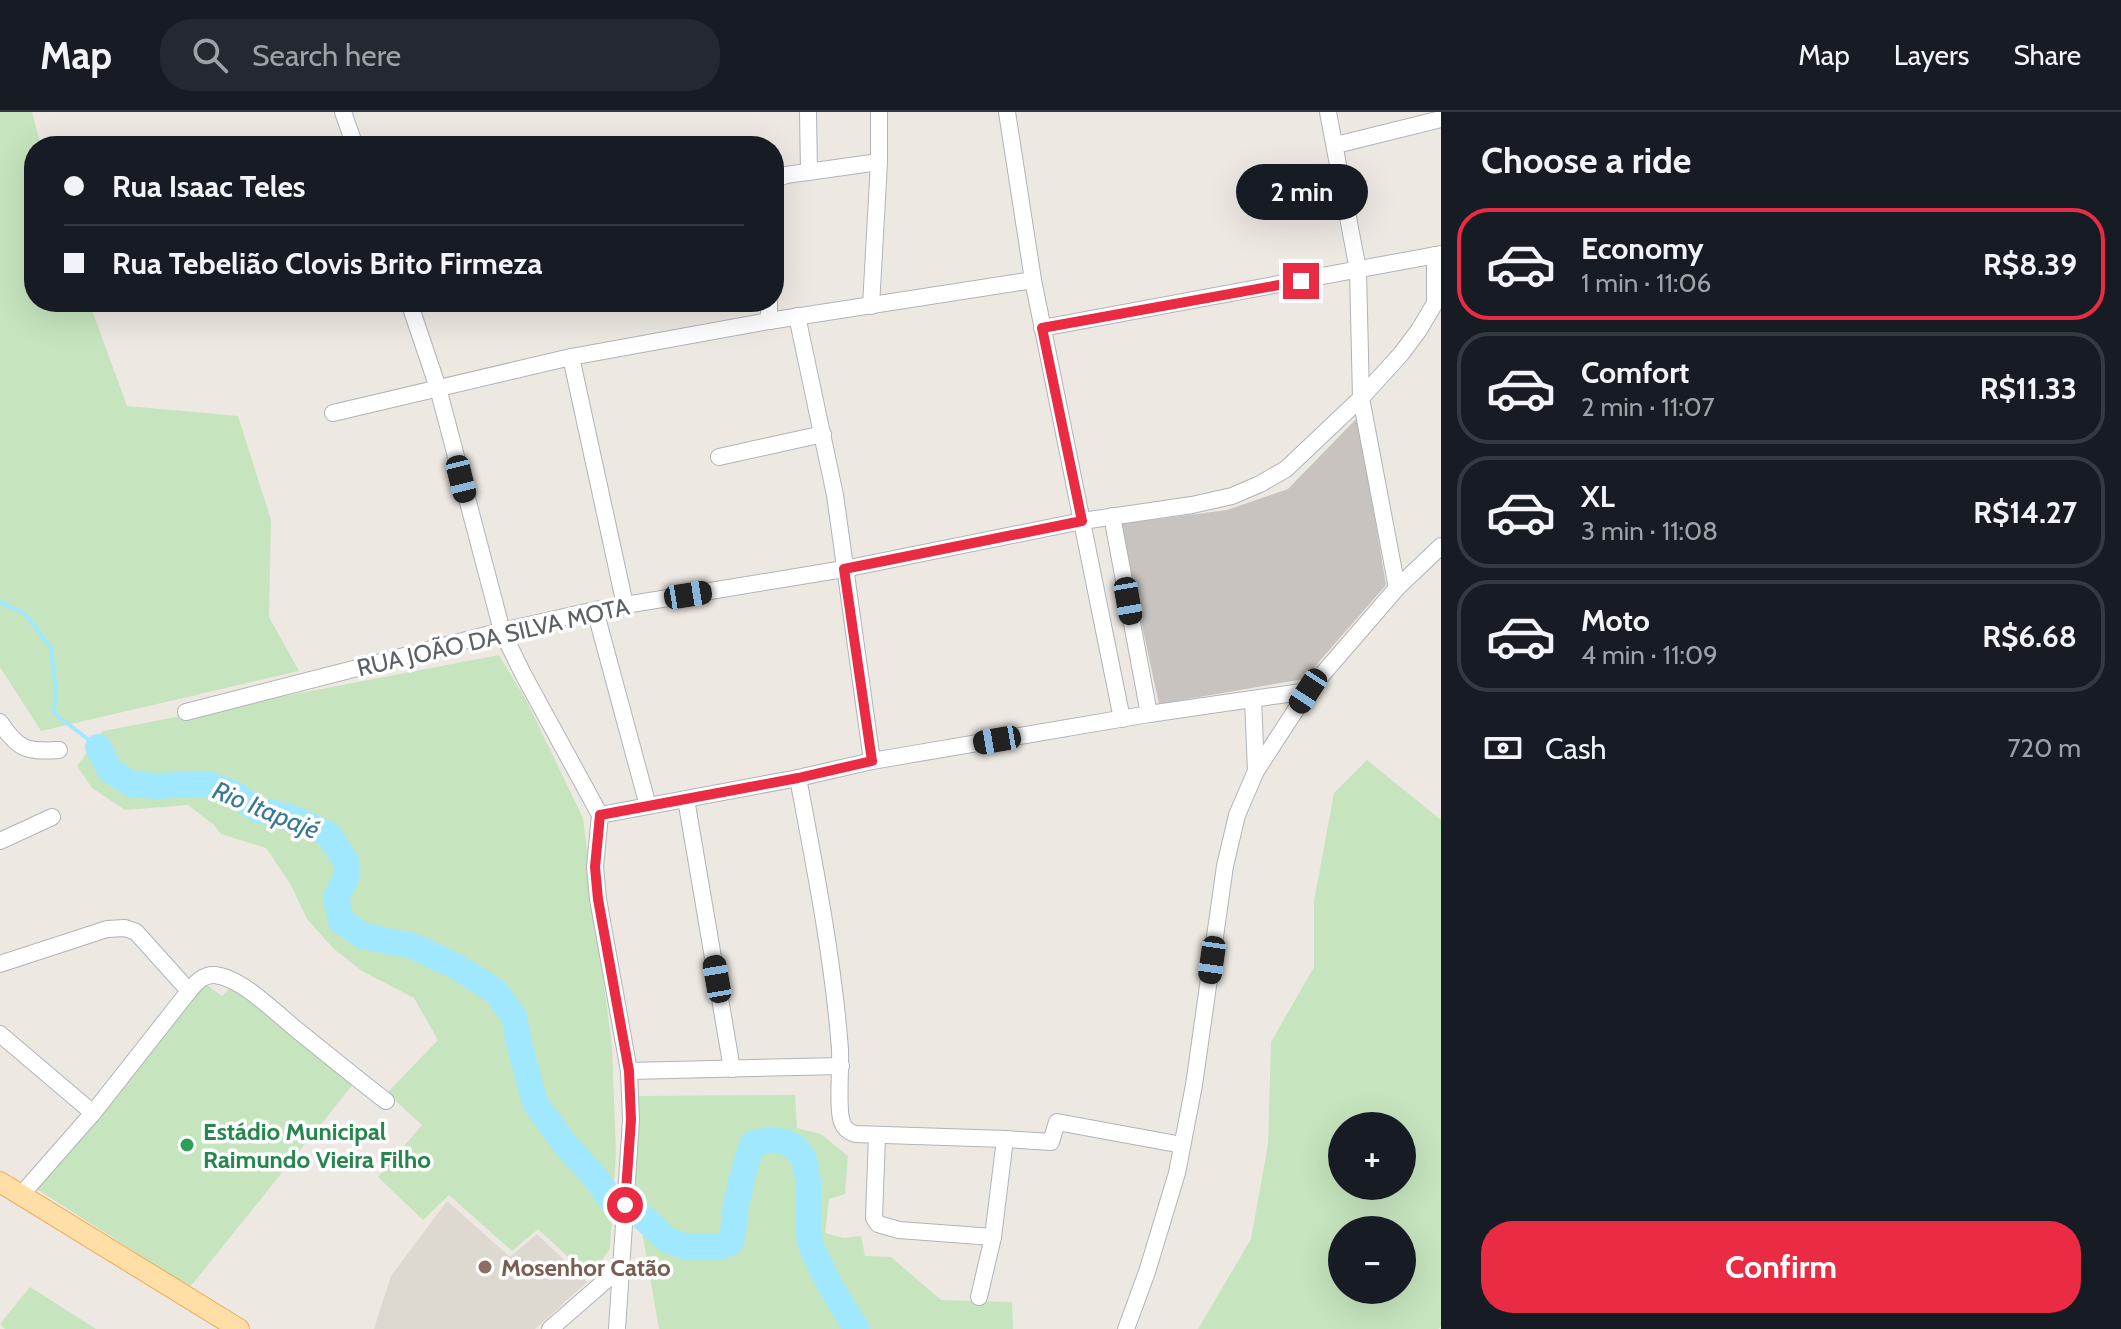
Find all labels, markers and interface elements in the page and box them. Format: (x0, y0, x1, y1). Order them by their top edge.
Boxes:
search box (160, 19, 720, 91)
text: Map (40, 32, 112, 79)
icon: search (188, 33, 232, 77)
text: Search here (252, 37, 401, 74)
text: Map (1798, 38, 1850, 72)
text: Layers (1894, 38, 1969, 72)
text: Share (2013, 38, 2081, 72)
text: Choose a ride (1481, 138, 1691, 182)
callout: 2 min (1235, 165, 1367, 221)
text: Rua Isaac Teles (112, 168, 306, 205)
text: 2 min (1271, 176, 1333, 208)
icon: car (1485, 228, 1557, 300)
text: Economy (1581, 230, 1704, 267)
text: Rua Tebelião Clovis Brito Firmeza (112, 245, 542, 282)
text: R$8.39 (1983, 246, 2077, 283)
route end (1283, 263, 1319, 299)
text: 1 min · 11:06 (1581, 267, 1711, 299)
icon: car (1485, 352, 1557, 424)
text: Comfort (1581, 354, 1689, 391)
text: R$11.33 (1980, 370, 2077, 407)
text: 2 min · 11:07 (1581, 391, 1715, 423)
car (444, 453, 478, 505)
icon: car (1485, 476, 1557, 548)
text: XL (1581, 478, 1615, 515)
text: R$14.27 (1973, 494, 2077, 531)
text: 3 min · 11:08 (1581, 515, 1718, 547)
car (1112, 575, 1144, 627)
car (662, 579, 714, 611)
street label: RUA JOÃO DA SILVA MOTA (354, 591, 632, 682)
icon: car (1485, 600, 1557, 672)
text: Moto (1581, 602, 1650, 639)
text: R$6.68 (1982, 618, 2077, 655)
text: 4 min · 11:09 (1581, 639, 1718, 671)
car (1285, 664, 1331, 718)
car (971, 724, 1023, 756)
icon: cash (1481, 726, 1525, 770)
text: Cash (1545, 730, 1607, 767)
text: 720 m (2007, 732, 2081, 764)
water label: Rio Itapajé (208, 774, 324, 846)
car (1197, 935, 1227, 985)
car (701, 953, 733, 1005)
map controls (1328, 1112, 1416, 1304)
button: + (1328, 1112, 1416, 1200)
place label: Estádio Municipal Raimundo Vieira Filho (203, 1117, 431, 1174)
marker: Estádio Municipal Raimundo Vieira Filho (178, 1136, 196, 1154)
route start (607, 1187, 643, 1223)
button: − (1328, 1216, 1416, 1304)
button: Confirm (1481, 1221, 2081, 1313)
place label: Mosenhor Catão (501, 1253, 671, 1282)
marker: Mosenhor Catão (476, 1258, 494, 1276)

